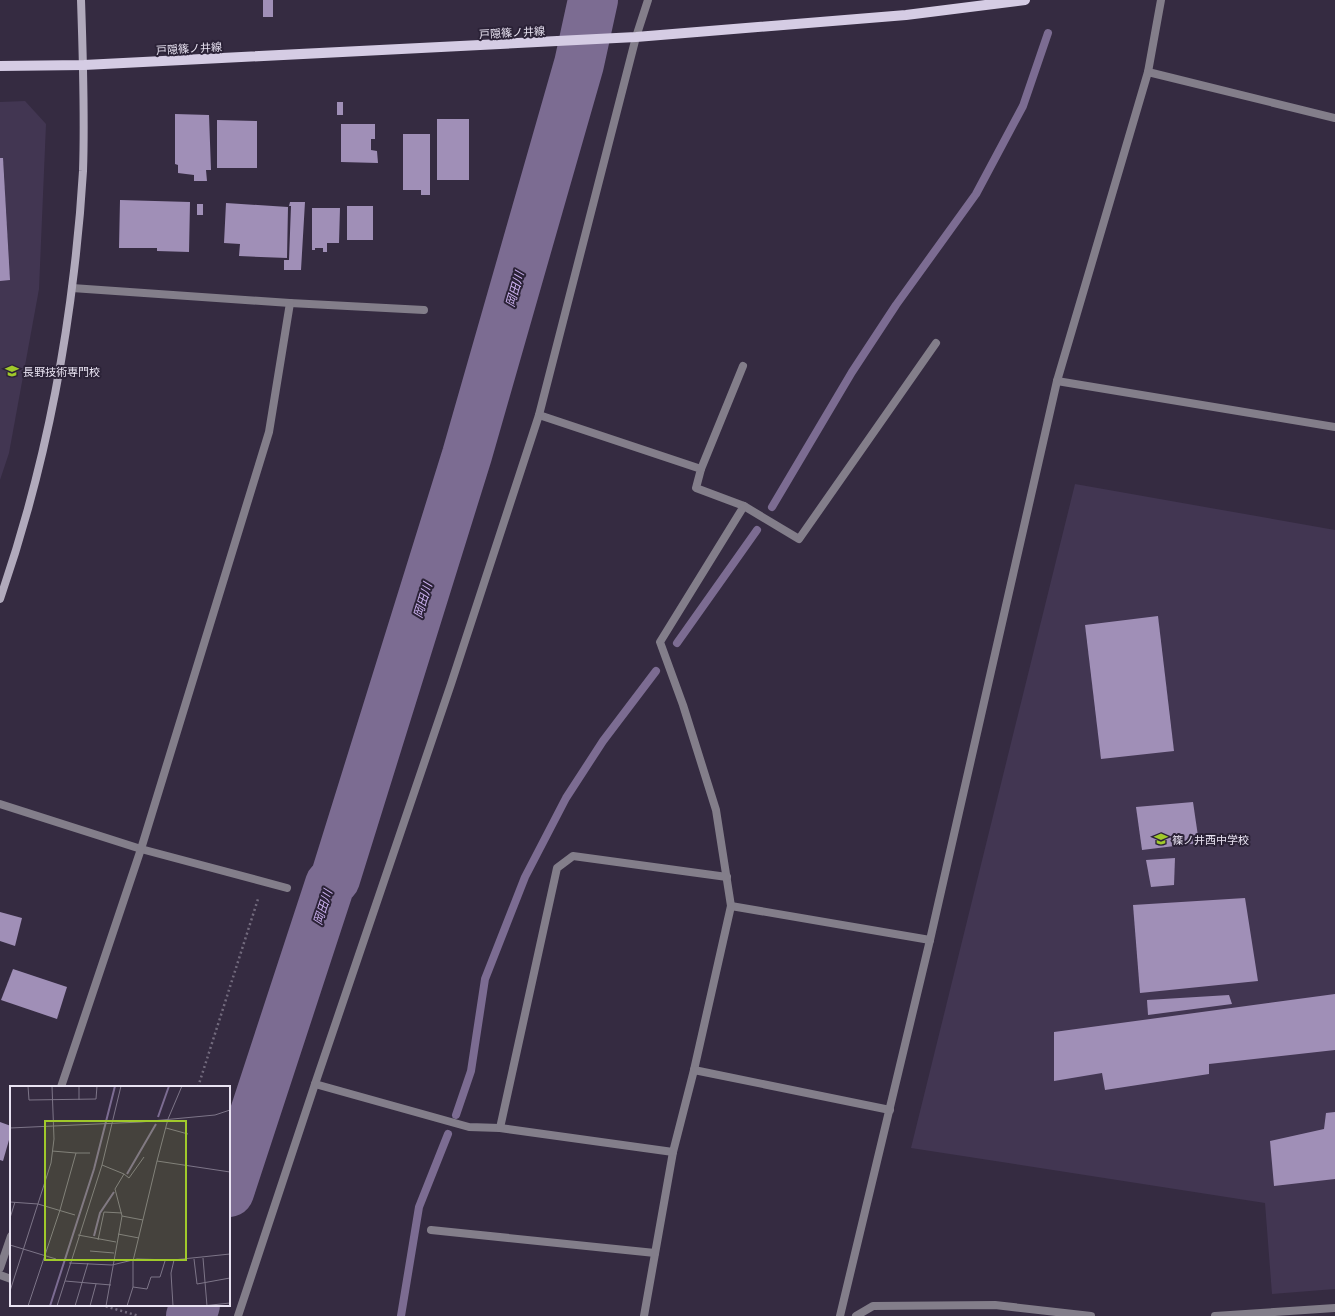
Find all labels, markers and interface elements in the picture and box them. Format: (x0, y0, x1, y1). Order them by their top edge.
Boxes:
street label: 戸隠篠ノ井線 (479, 24, 545, 40)
street label: 戸隠篠ノ井線 (156, 40, 222, 56)
water label: 岡田川 (502, 268, 526, 308)
school or university icon: 長野技術専門校 (4, 363, 20, 379)
place label: 長野技術専門校 (23, 365, 100, 378)
water label: 岡田川 (410, 579, 435, 619)
school or university icon: 篠ノ井西中学校 (1153, 831, 1169, 847)
place label: 篠ノ井西中学校 (1172, 833, 1249, 846)
water label: 岡田川 (310, 886, 335, 926)
inset map (10, 1086, 230, 1306)

